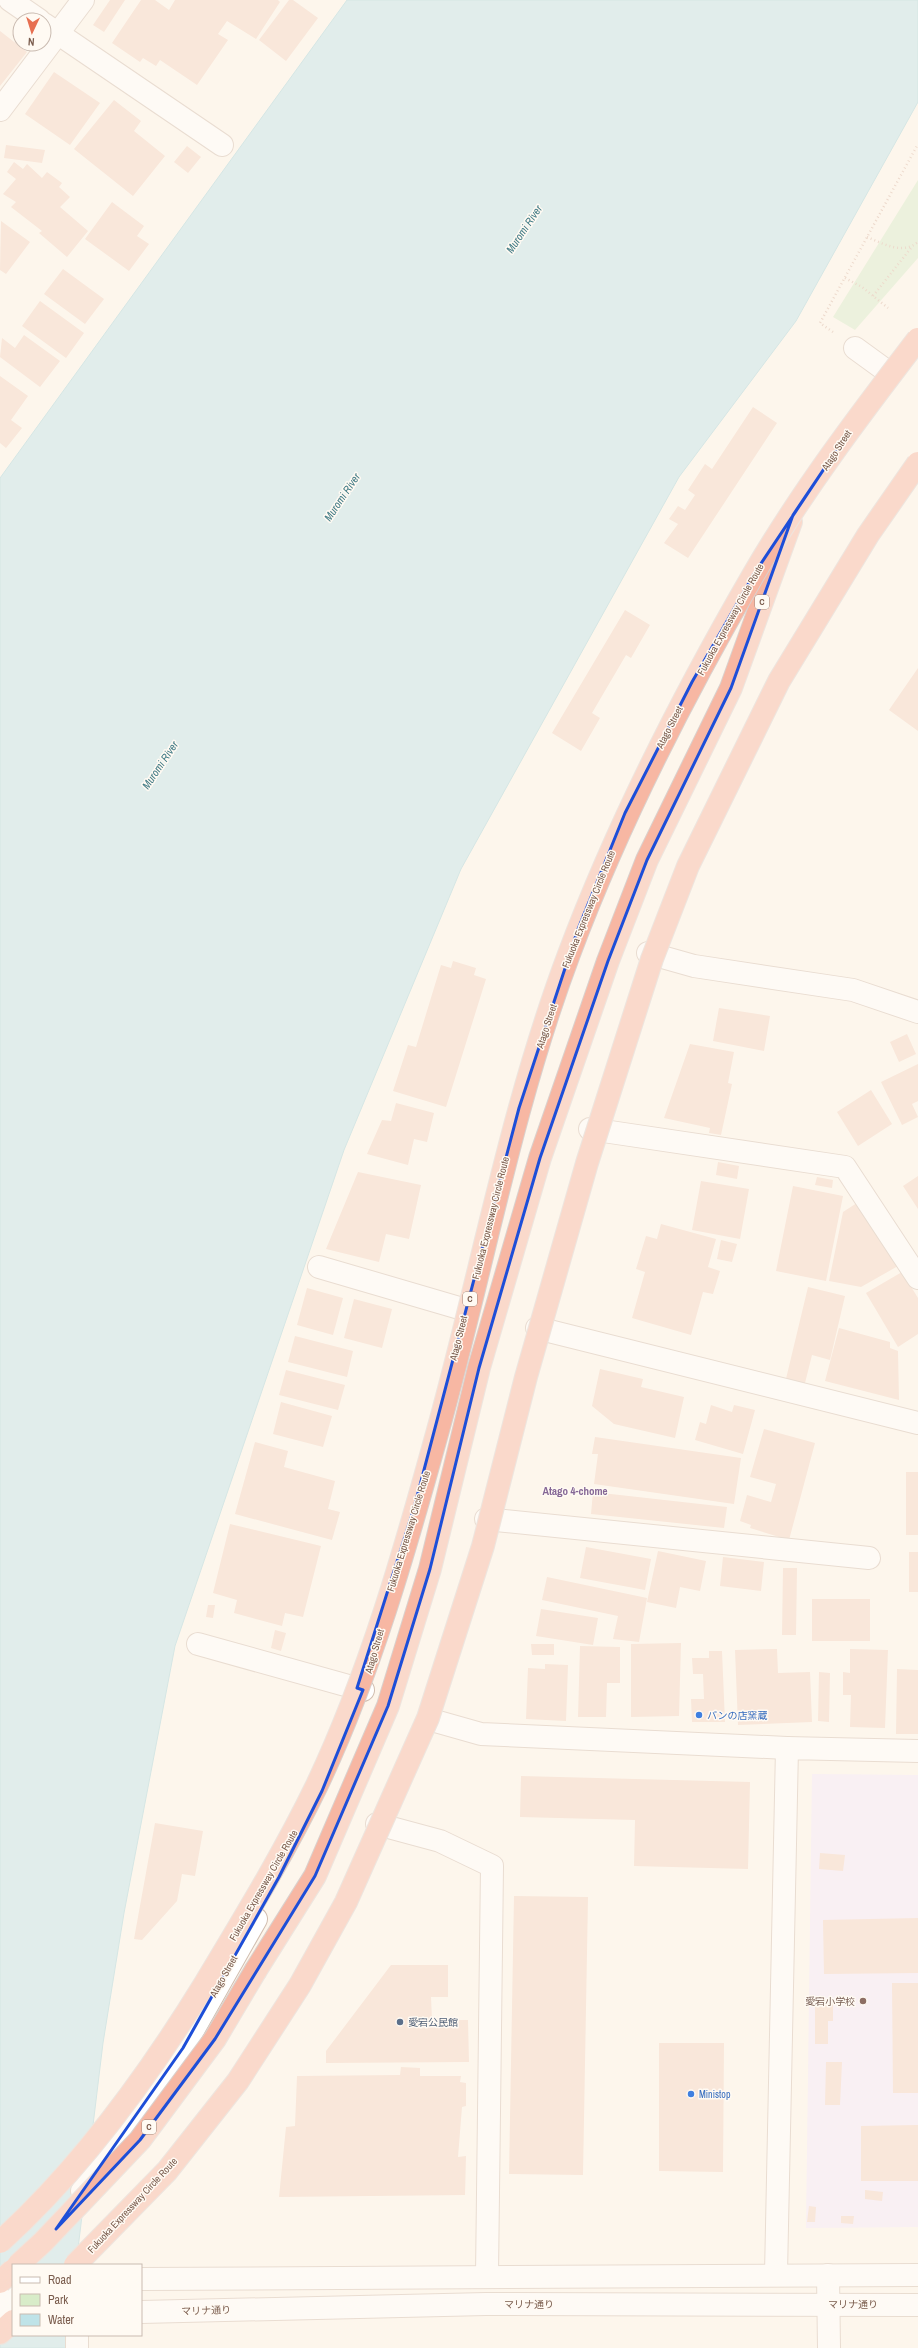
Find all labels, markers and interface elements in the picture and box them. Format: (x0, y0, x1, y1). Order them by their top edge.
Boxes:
north arrow (12, 12, 52, 52)
text: N (28, 35, 35, 49)
water label: Muromi River (503, 202, 546, 256)
street label: Atago Street (818, 427, 855, 474)
water label: Muromi River (321, 470, 364, 524)
street label: Fukuoka Expressway Circle Route (694, 561, 767, 677)
road number: C (755, 595, 769, 609)
street label: Atago Street (653, 703, 686, 751)
water label: Muromi River (139, 738, 182, 792)
street label: Fukuoka Expressway Circle Route (559, 848, 618, 970)
street label: Atago Street (533, 1002, 560, 1051)
street label: Fukuoka Expressway Circle Route (469, 1155, 512, 1281)
road number: C (463, 1292, 477, 1306)
street label: Atago Street (446, 1314, 470, 1363)
street label: Fukuoka Expressway Circle Route (384, 1469, 433, 1593)
district label: Atago 4-chome (542, 1484, 608, 1498)
street label: Atago Street (362, 1627, 387, 1676)
place label: パンの店窯蔵 (707, 1709, 768, 1722)
marker: パンの店窯蔵 (694, 1710, 704, 1720)
street label: Fukuoka Expressway Circle Route (226, 1827, 301, 1943)
street label: Atago Street (206, 1953, 241, 2000)
place label: 愛宕小学校 (805, 1995, 855, 2008)
marker: 愛宕小学校 (858, 1996, 868, 2006)
place label: 愛宕公民館 (408, 2016, 458, 2029)
marker: 愛宕公民館 (395, 2017, 405, 2027)
place label: Ministop (699, 2088, 731, 2101)
marker: Ministop (686, 2089, 696, 2099)
road number: C (142, 2120, 156, 2134)
street label: Fukuoka Expressway Circle Route (85, 2155, 180, 2256)
legend (12, 2264, 142, 2336)
text: Road (48, 2272, 72, 2288)
text: Park (48, 2292, 68, 2308)
street label: マリナ通り (504, 2298, 554, 2311)
street label: マリナ通り (828, 2298, 878, 2311)
street label: マリナ通り (181, 2303, 231, 2318)
text: Water (48, 2312, 75, 2328)

